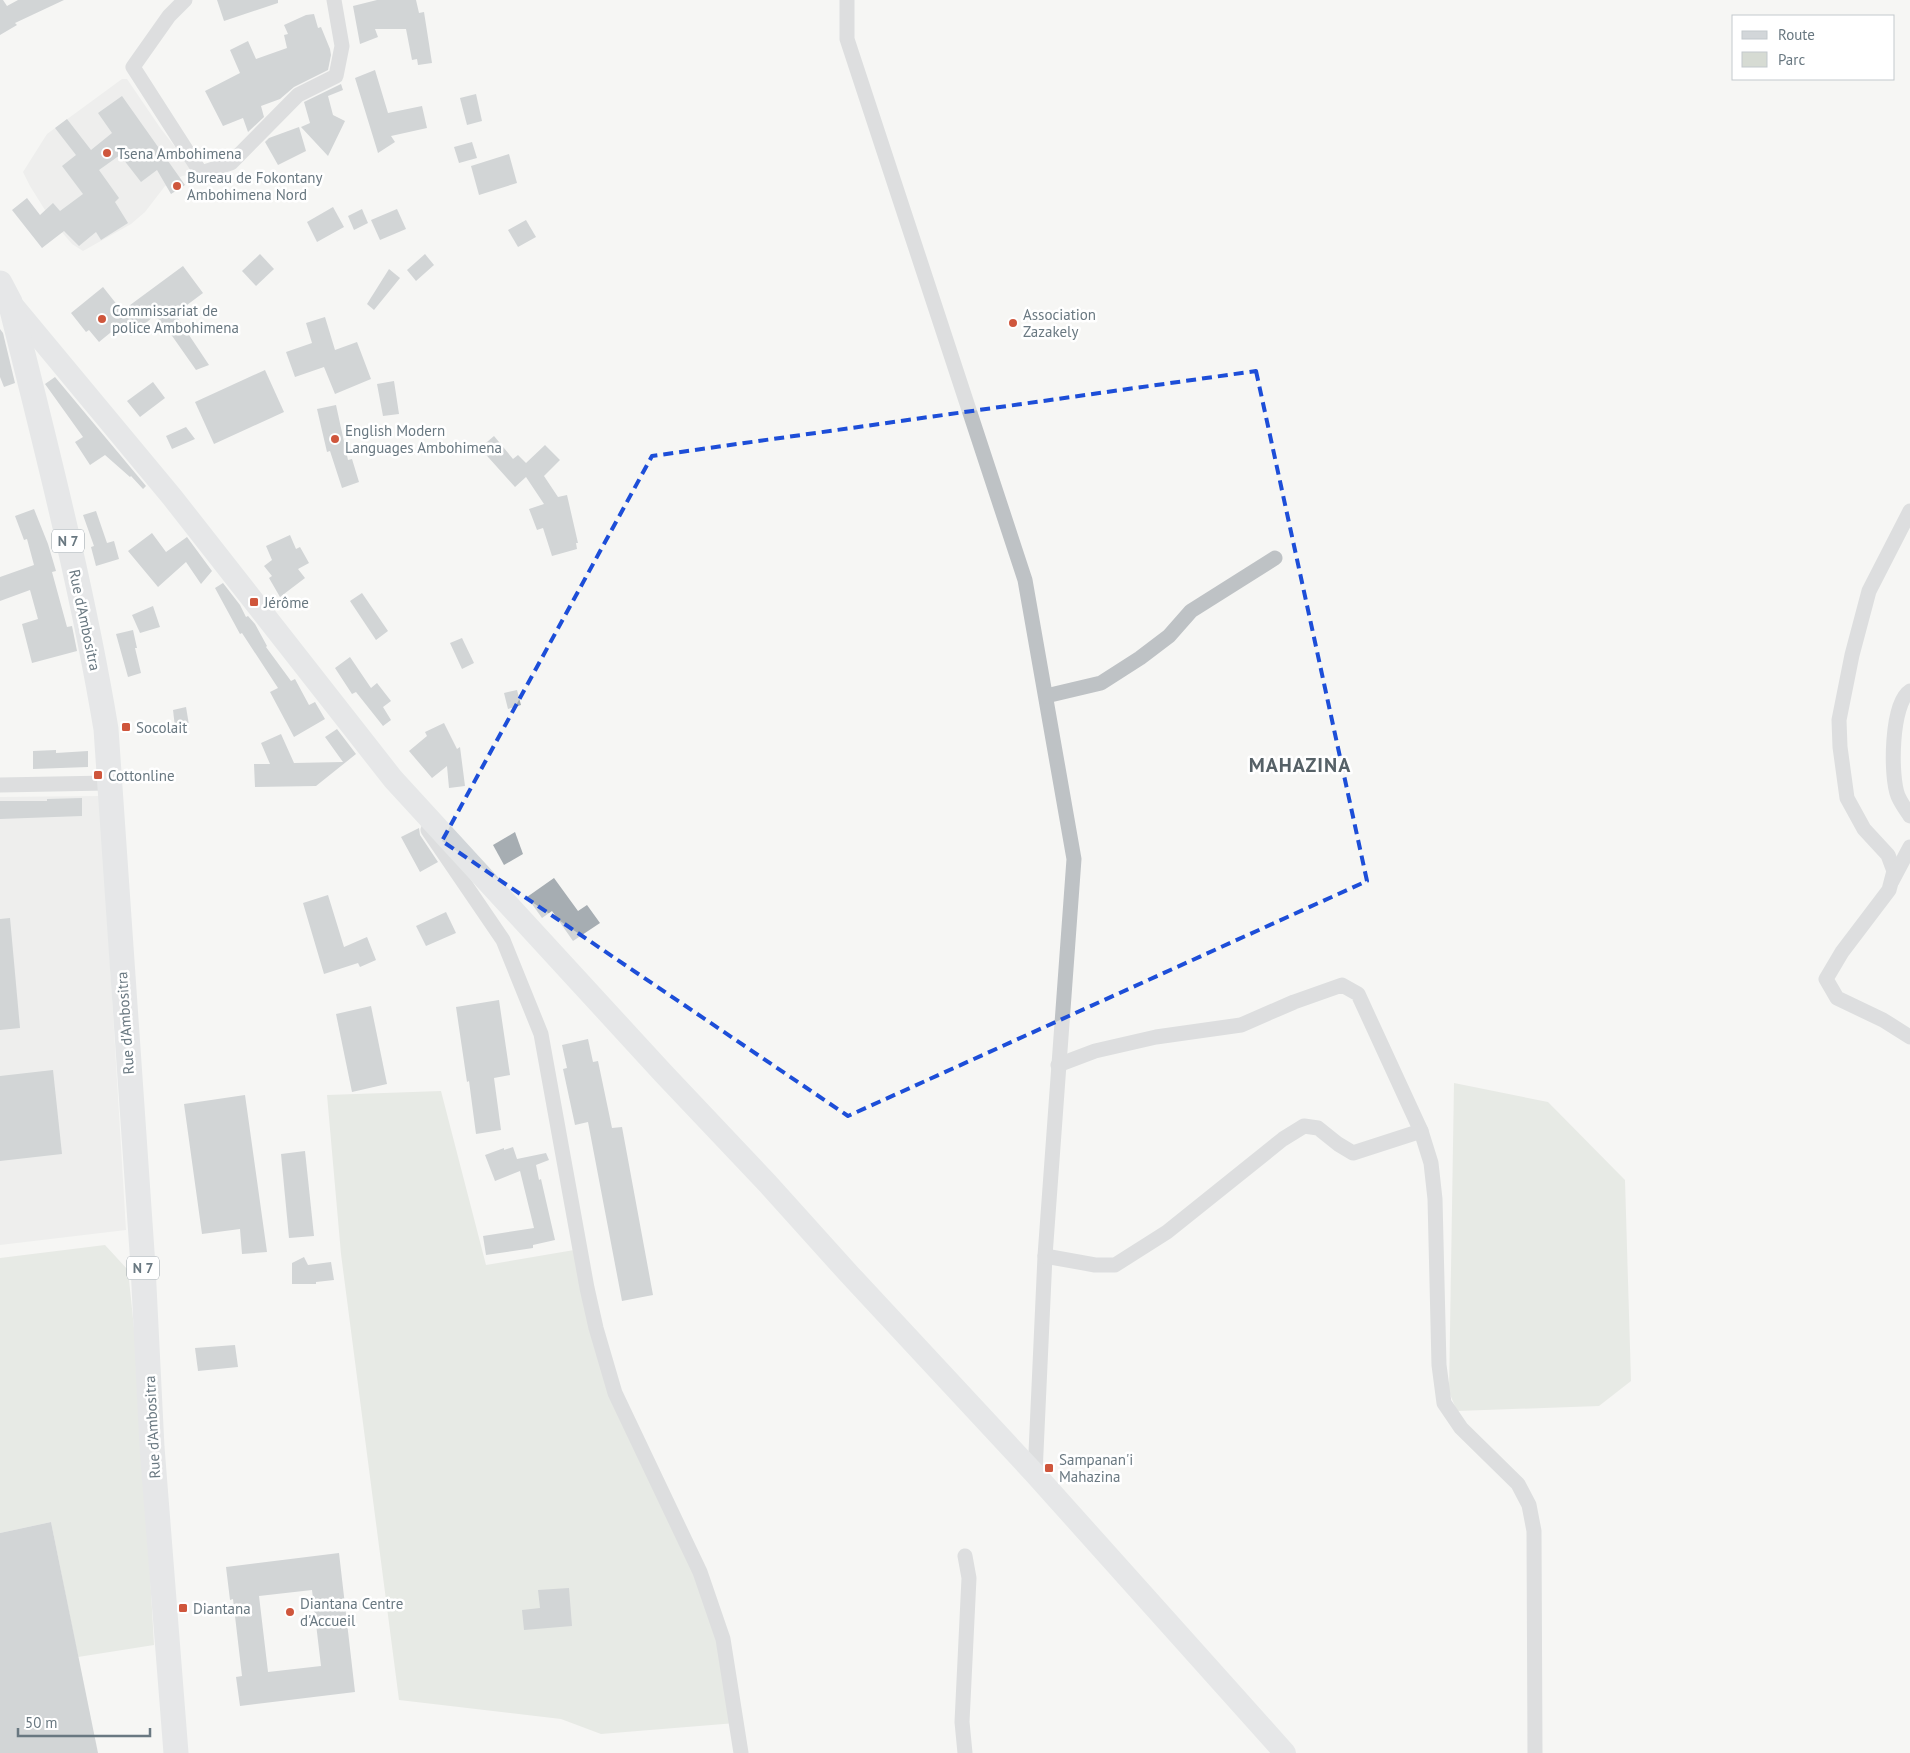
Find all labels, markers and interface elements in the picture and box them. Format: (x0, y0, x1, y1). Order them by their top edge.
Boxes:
legend (1732, 15, 1895, 80)
text: Route (1778, 25, 1815, 44)
text: Parc (1778, 50, 1805, 69)
place label: Tsena Ambohimena (117, 144, 242, 163)
marker: Tsena Ambohimena (101, 147, 113, 159)
place label: Bureau de Fokontany Ambohimena Nord (187, 168, 323, 204)
marker: Bureau de Fokontany Ambohimena Nord (171, 180, 183, 192)
place label: Commissariat de police Ambohimena (112, 301, 239, 337)
place label: Association Zazakely (1023, 305, 1096, 341)
marker: Commissariat de police Ambohimena (96, 313, 108, 325)
marker: Association Zazakely (1007, 317, 1019, 329)
place label: English Modern Languages Ambohimena (345, 421, 502, 457)
marker: English Modern Languages Ambohimena (329, 433, 341, 445)
road number: N 7 (52, 530, 84, 552)
street label: Rue d'Ambositra (65, 568, 105, 672)
place label: Jérôme (263, 593, 309, 612)
marker: Jérôme (248, 596, 260, 608)
place label: Socolait (136, 718, 187, 737)
marker: Socolait (120, 721, 132, 733)
district label: MAHAZINA (1249, 752, 1351, 778)
place label: Cottonline (108, 766, 175, 785)
marker: Cottonline (92, 769, 104, 781)
street label: Rue d'Ambositra (112, 971, 138, 1075)
road number: N 7 (127, 1256, 159, 1280)
street label: Rue d'Ambositra (140, 1375, 164, 1479)
place label: Sampanan'i Mahazina (1059, 1450, 1133, 1486)
marker: Sampanan'i Mahazina (1043, 1462, 1055, 1474)
place label: Diantana Centre d'Accueil (300, 1594, 403, 1630)
place label: Diantana (193, 1599, 251, 1618)
marker: Diantana (177, 1602, 189, 1614)
marker: Diantana Centre d'Accueil (284, 1606, 296, 1618)
scale bar (18, 1706, 150, 1738)
text: 50 m (25, 1713, 58, 1732)

